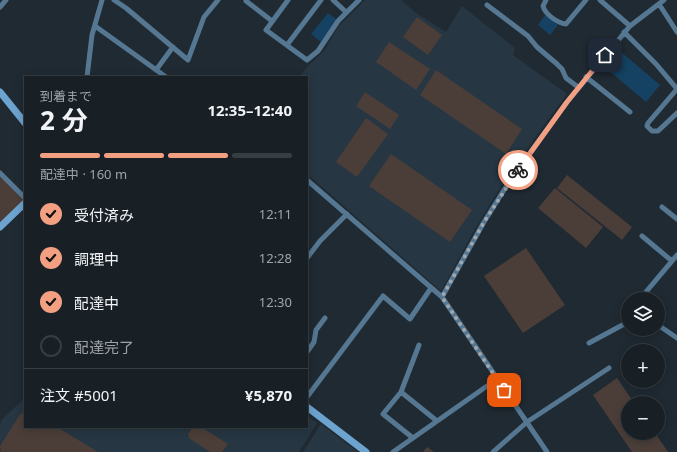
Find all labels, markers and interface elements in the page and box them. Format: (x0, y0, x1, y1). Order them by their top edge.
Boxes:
pin (588, 38, 622, 72)
icon: home (594, 44, 616, 66)
text: 到着まで (40, 87, 92, 105)
text: 12:35–12:40 (207, 100, 292, 120)
text: 2 分 (40, 102, 88, 138)
courier (498, 150, 538, 190)
icon: bike (507, 159, 529, 181)
text: 配達中 · 160 m (40, 165, 127, 183)
icon: check (40, 203, 62, 225)
text: 受付済み (74, 205, 134, 225)
text: 12:11 (259, 205, 292, 223)
icon: check (40, 247, 62, 269)
text: 調理中 (74, 249, 119, 269)
text: 12:28 (259, 249, 292, 267)
icon: check (40, 291, 62, 313)
map controls (621, 292, 665, 440)
button: layers (621, 292, 665, 336)
text: 配達中 (74, 293, 119, 313)
text: 12:30 (259, 293, 292, 311)
text: 配達完了 (74, 337, 134, 357)
button: + (621, 344, 665, 388)
pin (487, 373, 521, 407)
icon: bag (493, 379, 515, 401)
text: 注文 #5001 (40, 385, 118, 405)
text: ¥5,870 (245, 385, 292, 405)
button: − (621, 396, 665, 440)

